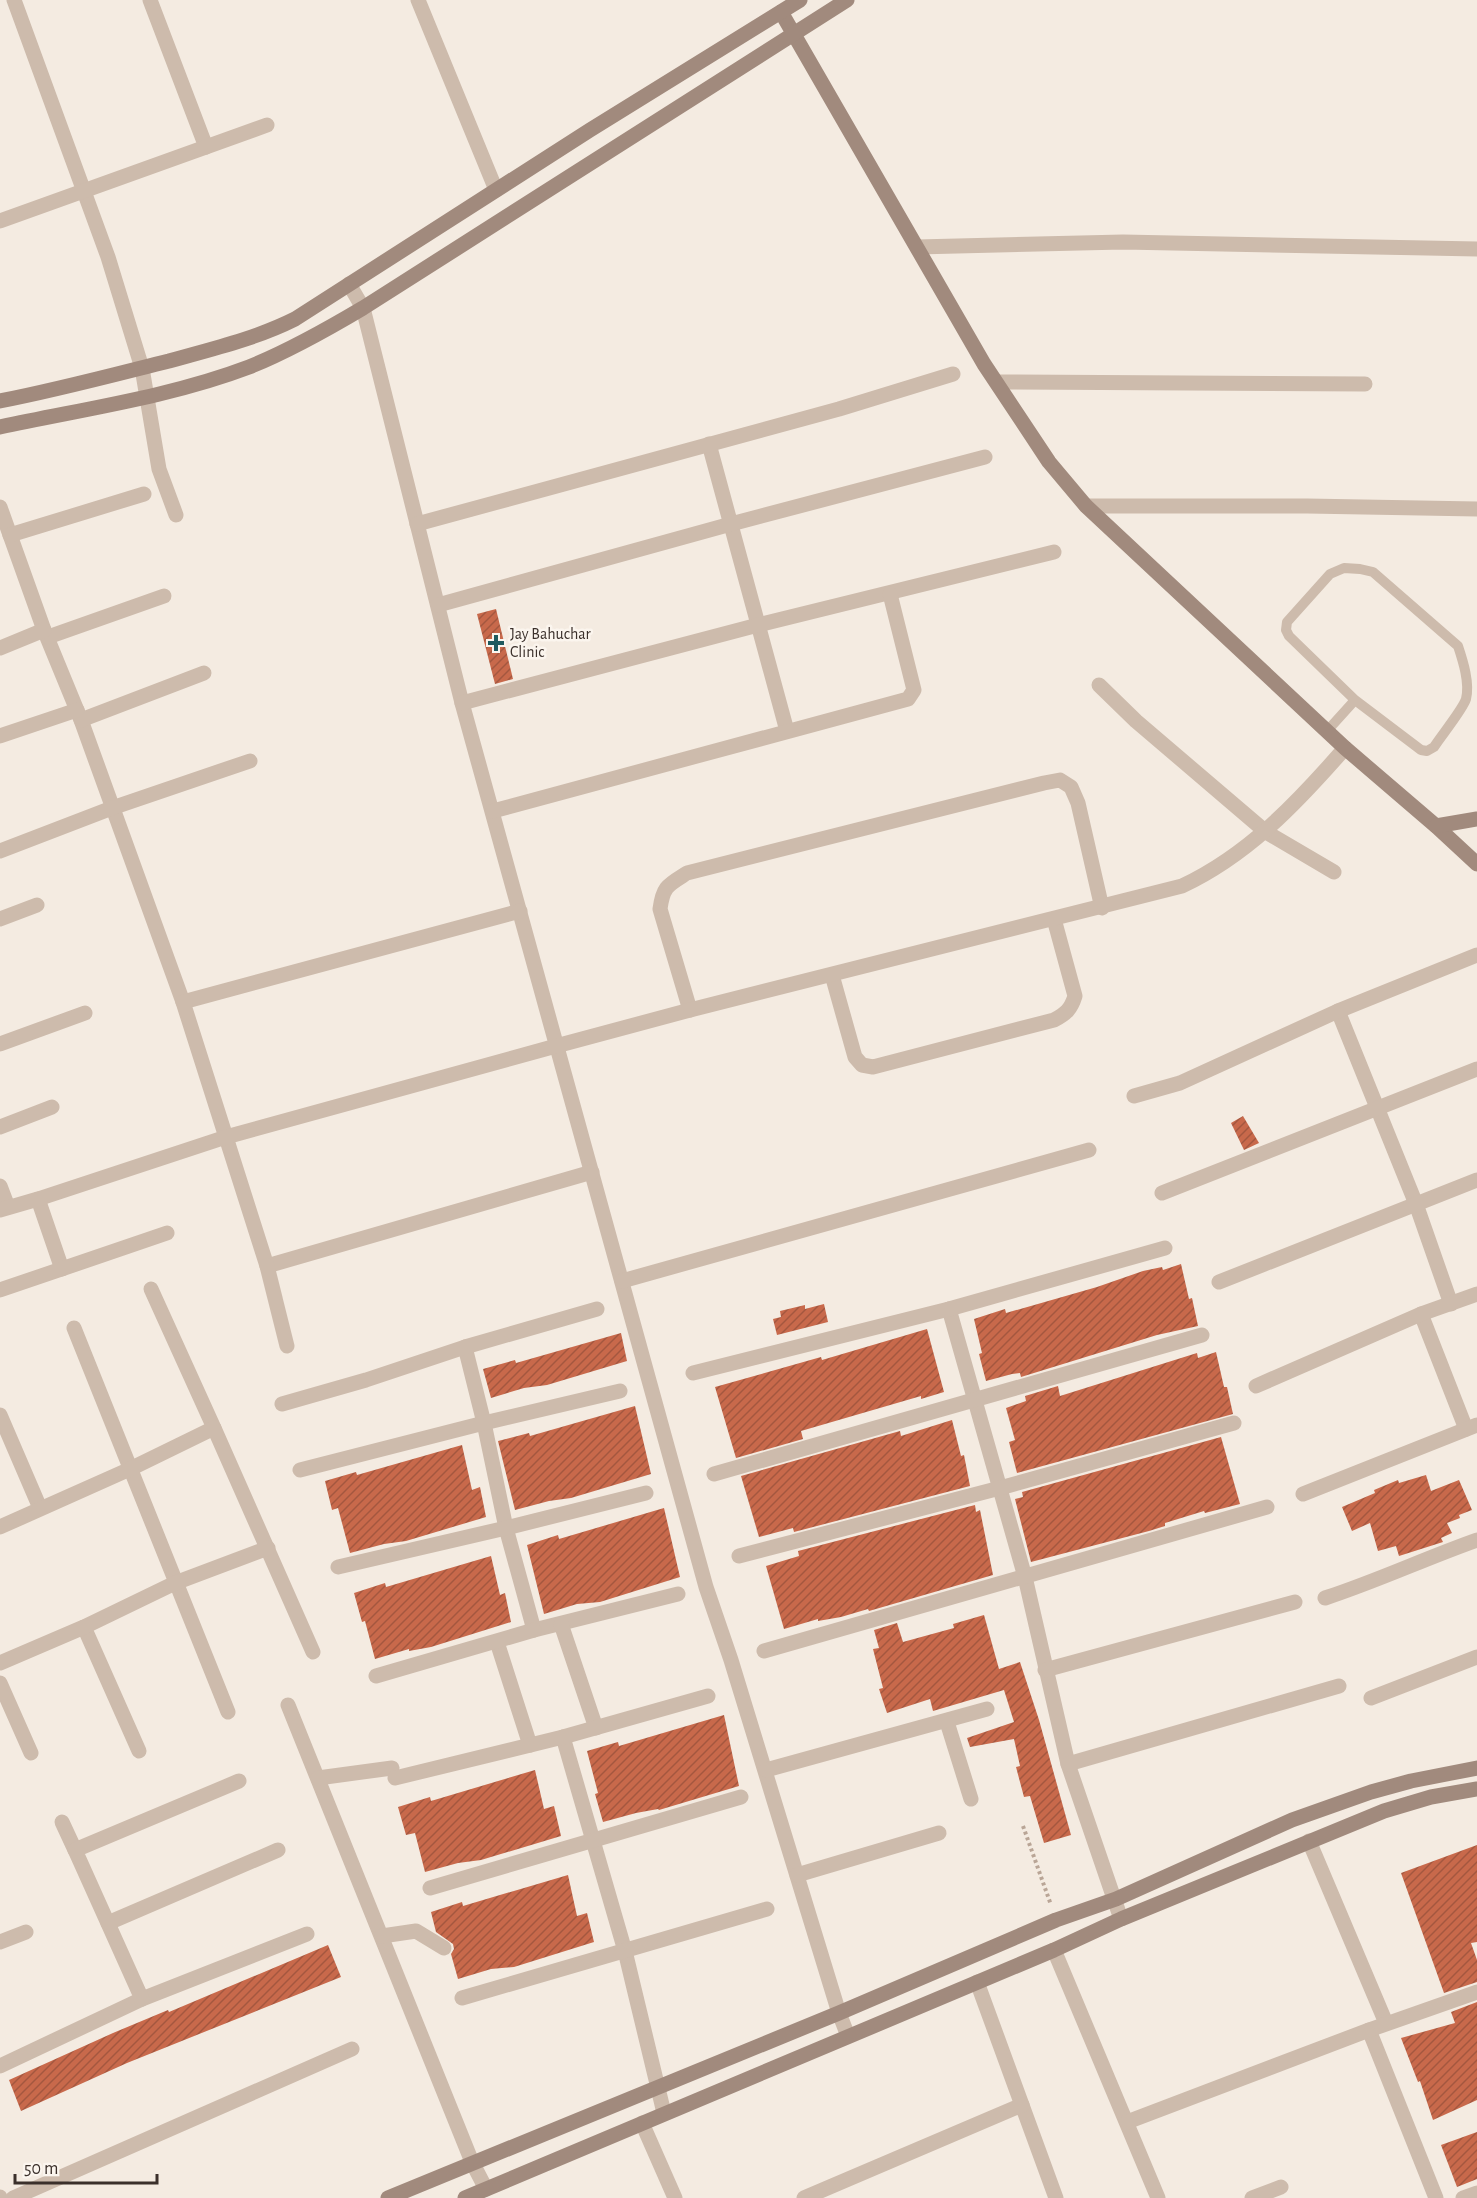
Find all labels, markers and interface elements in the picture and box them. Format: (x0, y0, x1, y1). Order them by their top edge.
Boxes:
place label: Jay Bahuchar Clinic (510, 626, 591, 660)
marker: Jay Bahuchar Clinic (487, 634, 505, 652)
scale bar (15, 2147, 158, 2185)
text: 50 m (24, 2160, 58, 2178)

